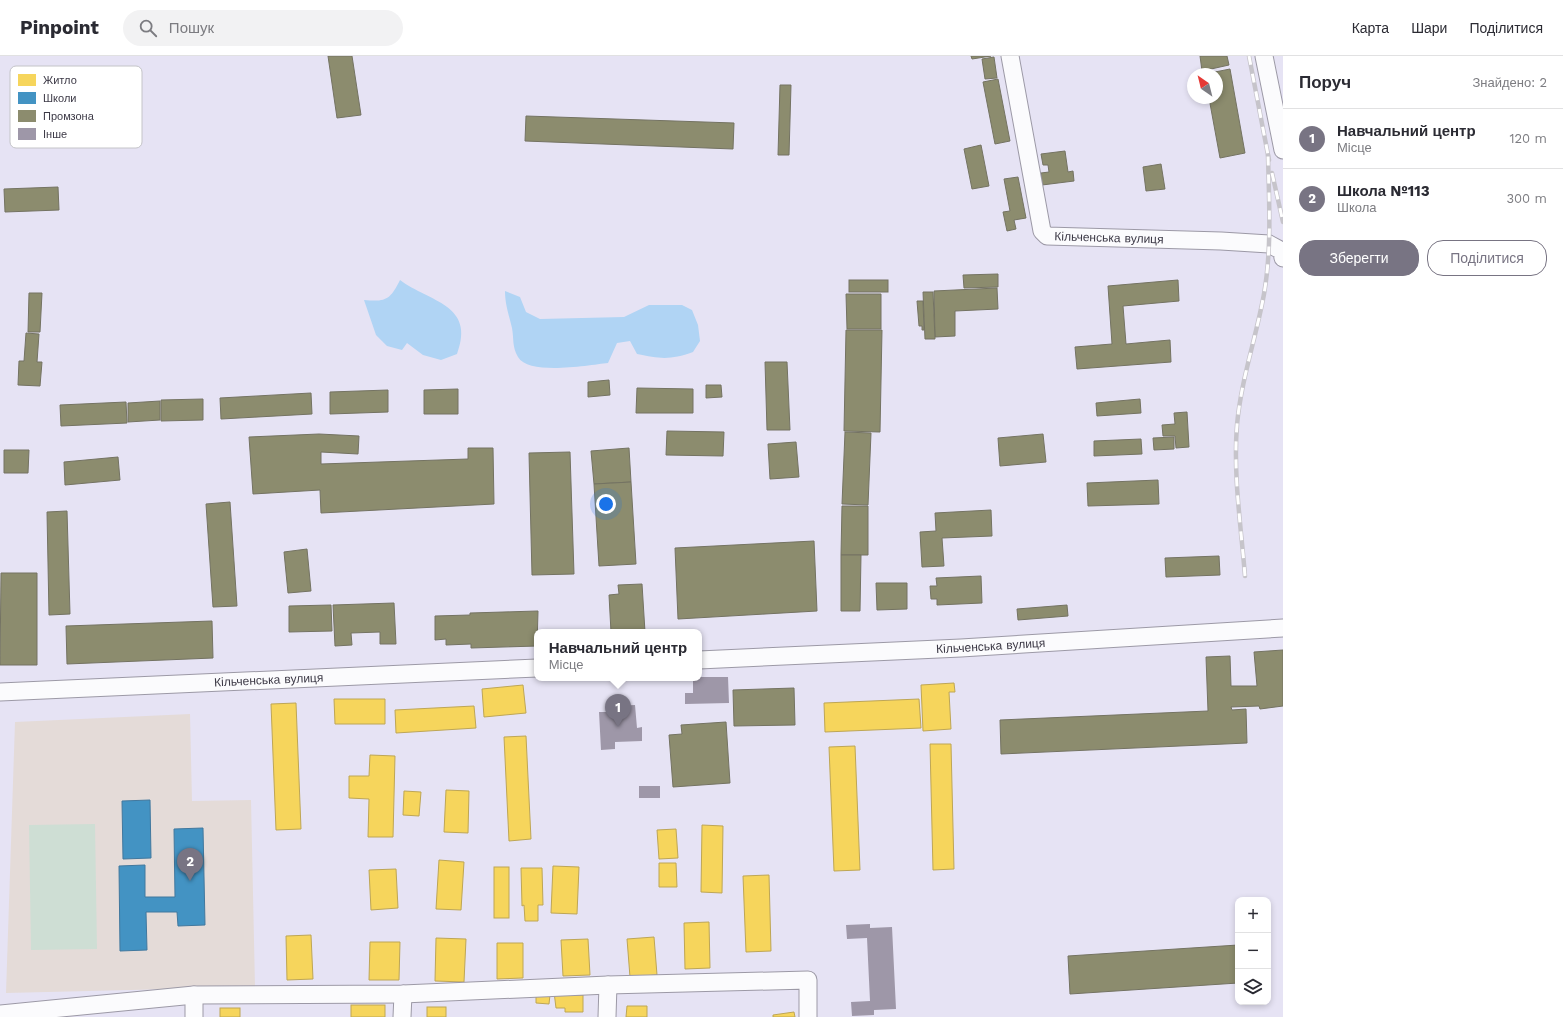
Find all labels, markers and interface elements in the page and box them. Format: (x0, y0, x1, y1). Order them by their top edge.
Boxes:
search box (123, 10, 403, 46)
text: Pinpoint (20, 16, 99, 39)
icon: search (137, 17, 159, 39)
text: Пошук (169, 19, 214, 37)
text: Карта (1352, 20, 1389, 36)
text: Шари (1411, 20, 1447, 36)
text: Поділитися (1469, 20, 1543, 36)
legend (10, 66, 142, 148)
north arrow (1187, 68, 1223, 104)
text: Поруч (1299, 72, 1351, 92)
text: Житло (43, 74, 77, 87)
text: Знайдено: 2 (1472, 75, 1547, 90)
text: Школи (43, 92, 76, 105)
text: Промзона (43, 110, 95, 123)
text: Навчальний центр (1337, 122, 1476, 140)
text: Інше (43, 128, 67, 141)
text: 1 (1309, 131, 1315, 146)
text: 120 m (1509, 131, 1547, 146)
text: Місце (1337, 140, 1372, 155)
text: Школа №113 (1337, 182, 1430, 200)
text: 2 (1308, 191, 1316, 206)
text: 300 m (1506, 191, 1547, 206)
text: Школа (1337, 200, 1377, 215)
street label: Кільченська вулиця (1054, 229, 1164, 246)
button: Зберегти (1299, 240, 1419, 276)
button: Поділитися (1427, 240, 1547, 276)
your location (596, 494, 616, 514)
popup (534, 629, 702, 681)
street label: Кільченська вулиця (936, 636, 1046, 656)
text: Навчальний центр (549, 639, 687, 657)
text: Місце (549, 657, 583, 672)
street label: Кільченська вулиця (214, 671, 324, 689)
pin: 1 (605, 694, 631, 727)
pin: 2 (177, 848, 203, 881)
map controls (1235, 897, 1271, 1005)
button: + (1235, 897, 1271, 933)
button: − (1235, 933, 1271, 969)
button: layers (1235, 969, 1271, 1005)

